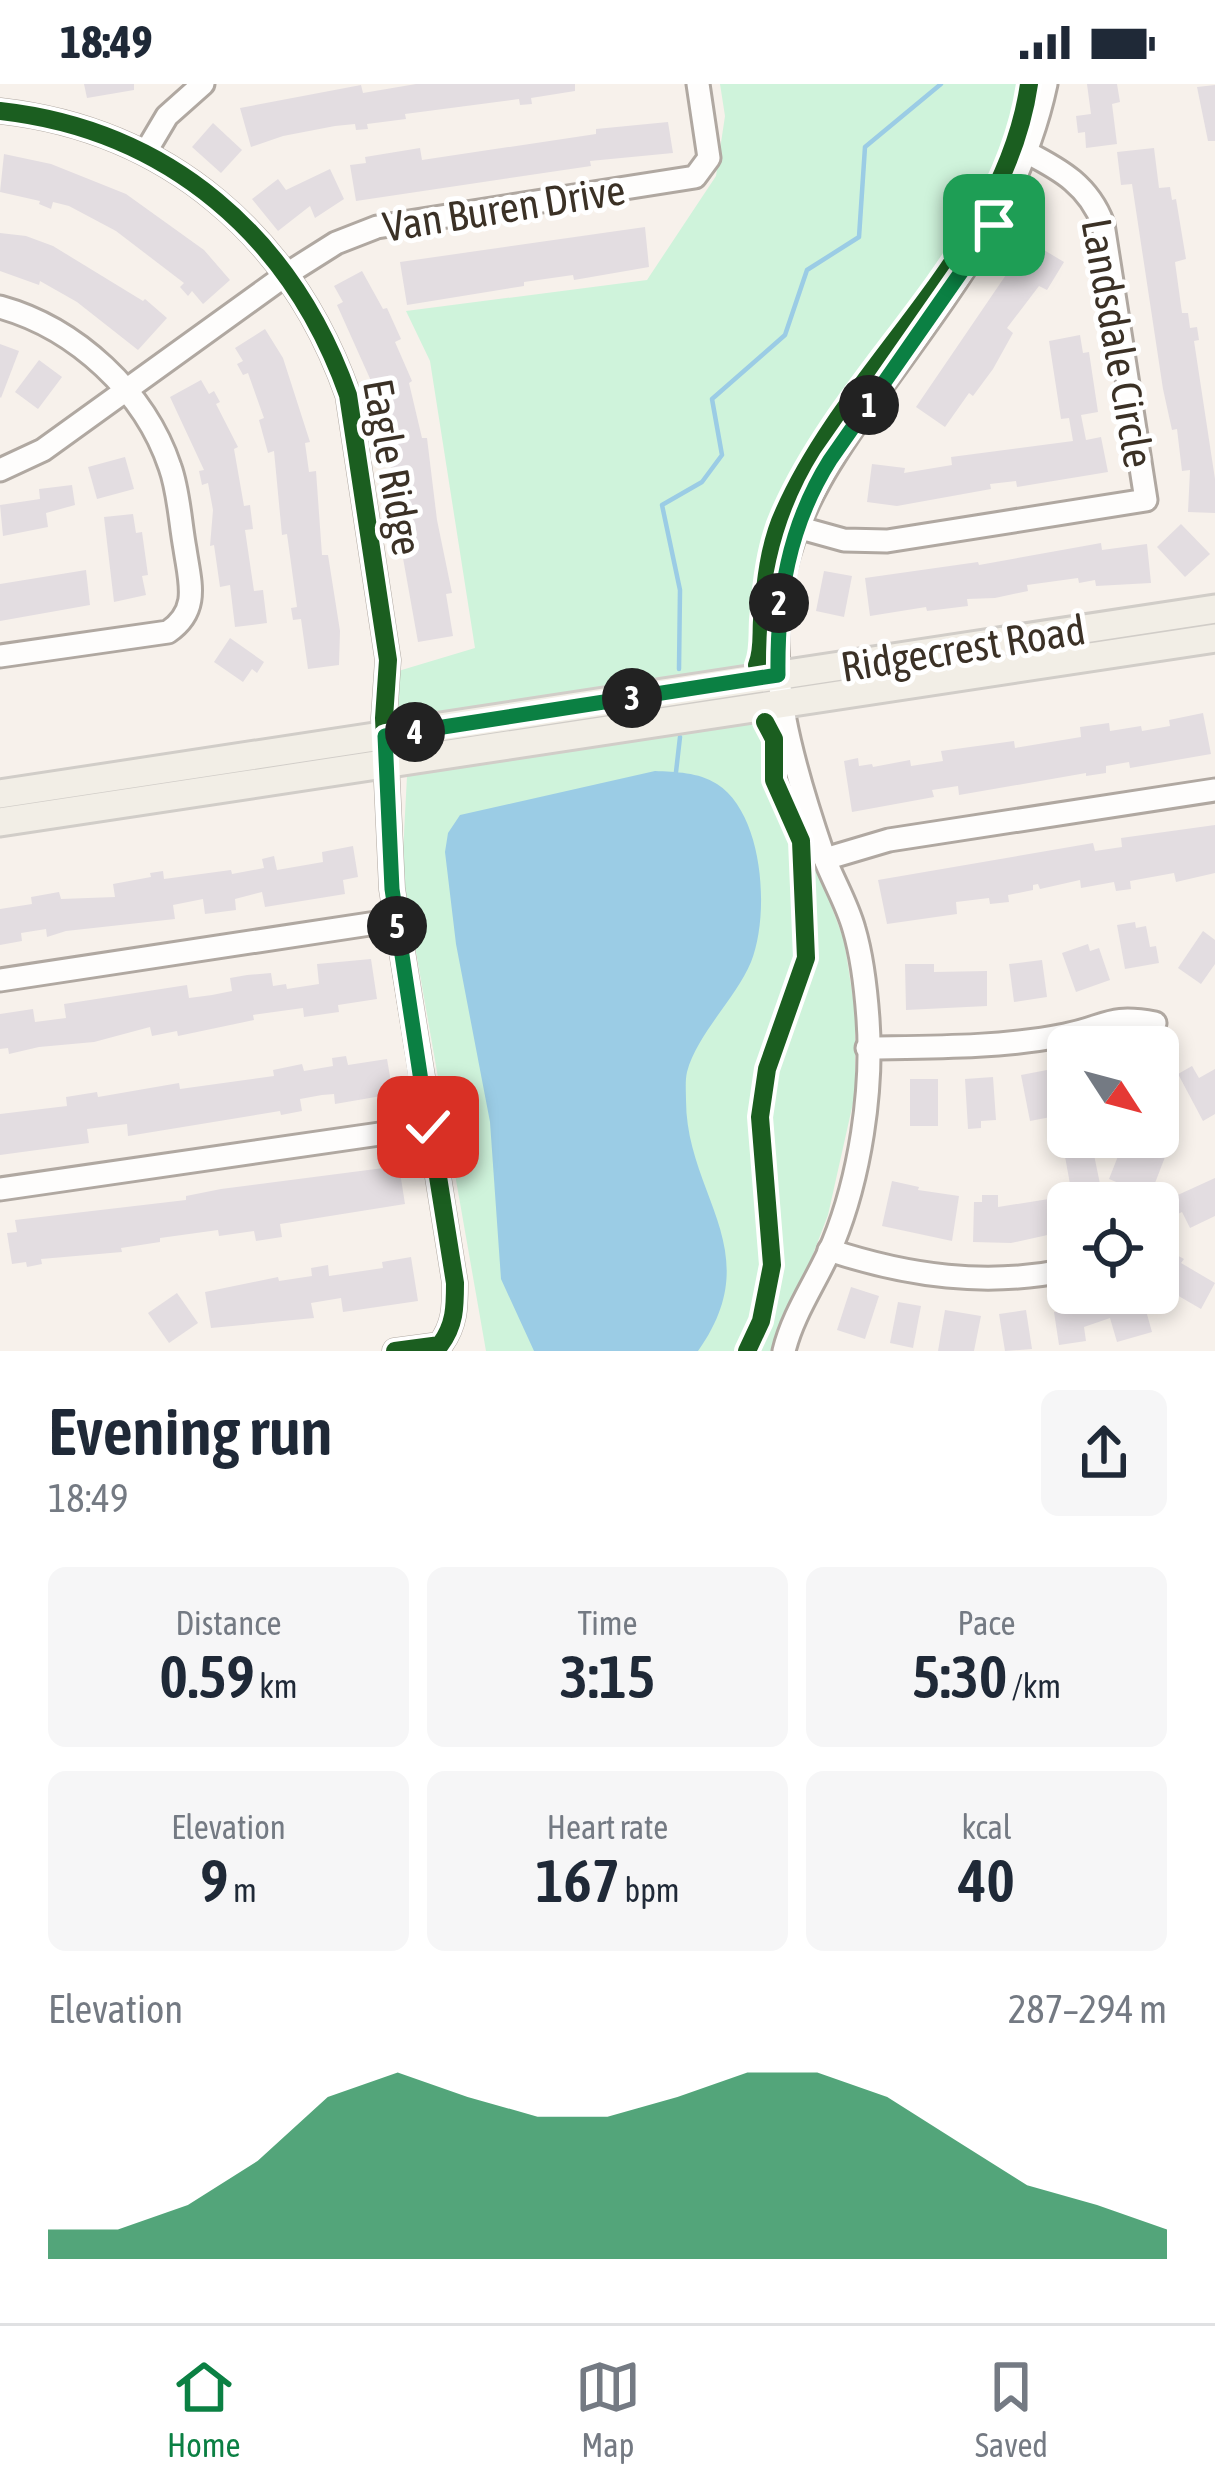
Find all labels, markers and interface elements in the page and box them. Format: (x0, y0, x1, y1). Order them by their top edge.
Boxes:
text: 18:49 (60, 16, 153, 68)
street label: Van Buren Drive (380, 165, 628, 251)
pin (943, 174, 1045, 276)
icon: arrive (961, 192, 1027, 258)
street label: Landsdale Circle (1072, 215, 1164, 471)
street label: Eagle Ridge (354, 375, 432, 559)
pin: 1 (839, 375, 899, 435)
text: 1 (861, 386, 877, 424)
pin: 2 (749, 573, 809, 633)
text: 2 (771, 584, 787, 622)
street label: Ridgecrest Road (838, 605, 1088, 691)
pin: 3 (602, 668, 662, 728)
text: 3 (624, 679, 640, 717)
pin: 4 (385, 702, 445, 762)
text: 4 (407, 713, 423, 751)
pin: 5 (367, 896, 427, 956)
text: 5 (389, 907, 405, 945)
north arrow (1047, 1026, 1179, 1158)
map controls (1047, 1026, 1179, 1314)
pin (377, 1076, 479, 1178)
icon: check (395, 1094, 461, 1160)
button: locate (1047, 1182, 1179, 1314)
button: share (1041, 1390, 1167, 1516)
text: Evening run (48, 1393, 333, 1469)
text: 18:49 (48, 1476, 128, 1520)
text: Distance (176, 1604, 281, 1642)
text: Time (577, 1604, 638, 1642)
text: Pace (957, 1604, 1016, 1642)
text: 0.59 (159, 1642, 255, 1711)
text: 3:15 (560, 1642, 655, 1711)
text: 5:30 (912, 1642, 1007, 1711)
text: km (255, 1667, 298, 1705)
text: /km (1007, 1667, 1061, 1705)
text: Elevation (171, 1808, 286, 1846)
text: Heart rate (547, 1808, 668, 1846)
text: kcal (961, 1808, 1012, 1846)
text: 9 (200, 1846, 228, 1915)
text: 167 (535, 1846, 620, 1915)
text: 40 (958, 1846, 1015, 1915)
text: m (228, 1871, 257, 1909)
text: bpm (620, 1871, 680, 1909)
text: Elevation (48, 1987, 183, 2031)
text: 287–294 m (1008, 1987, 1167, 2031)
tab: Home (167, 2354, 241, 2464)
tab: Map (575, 2354, 641, 2464)
tab: Saved (975, 2354, 1048, 2464)

